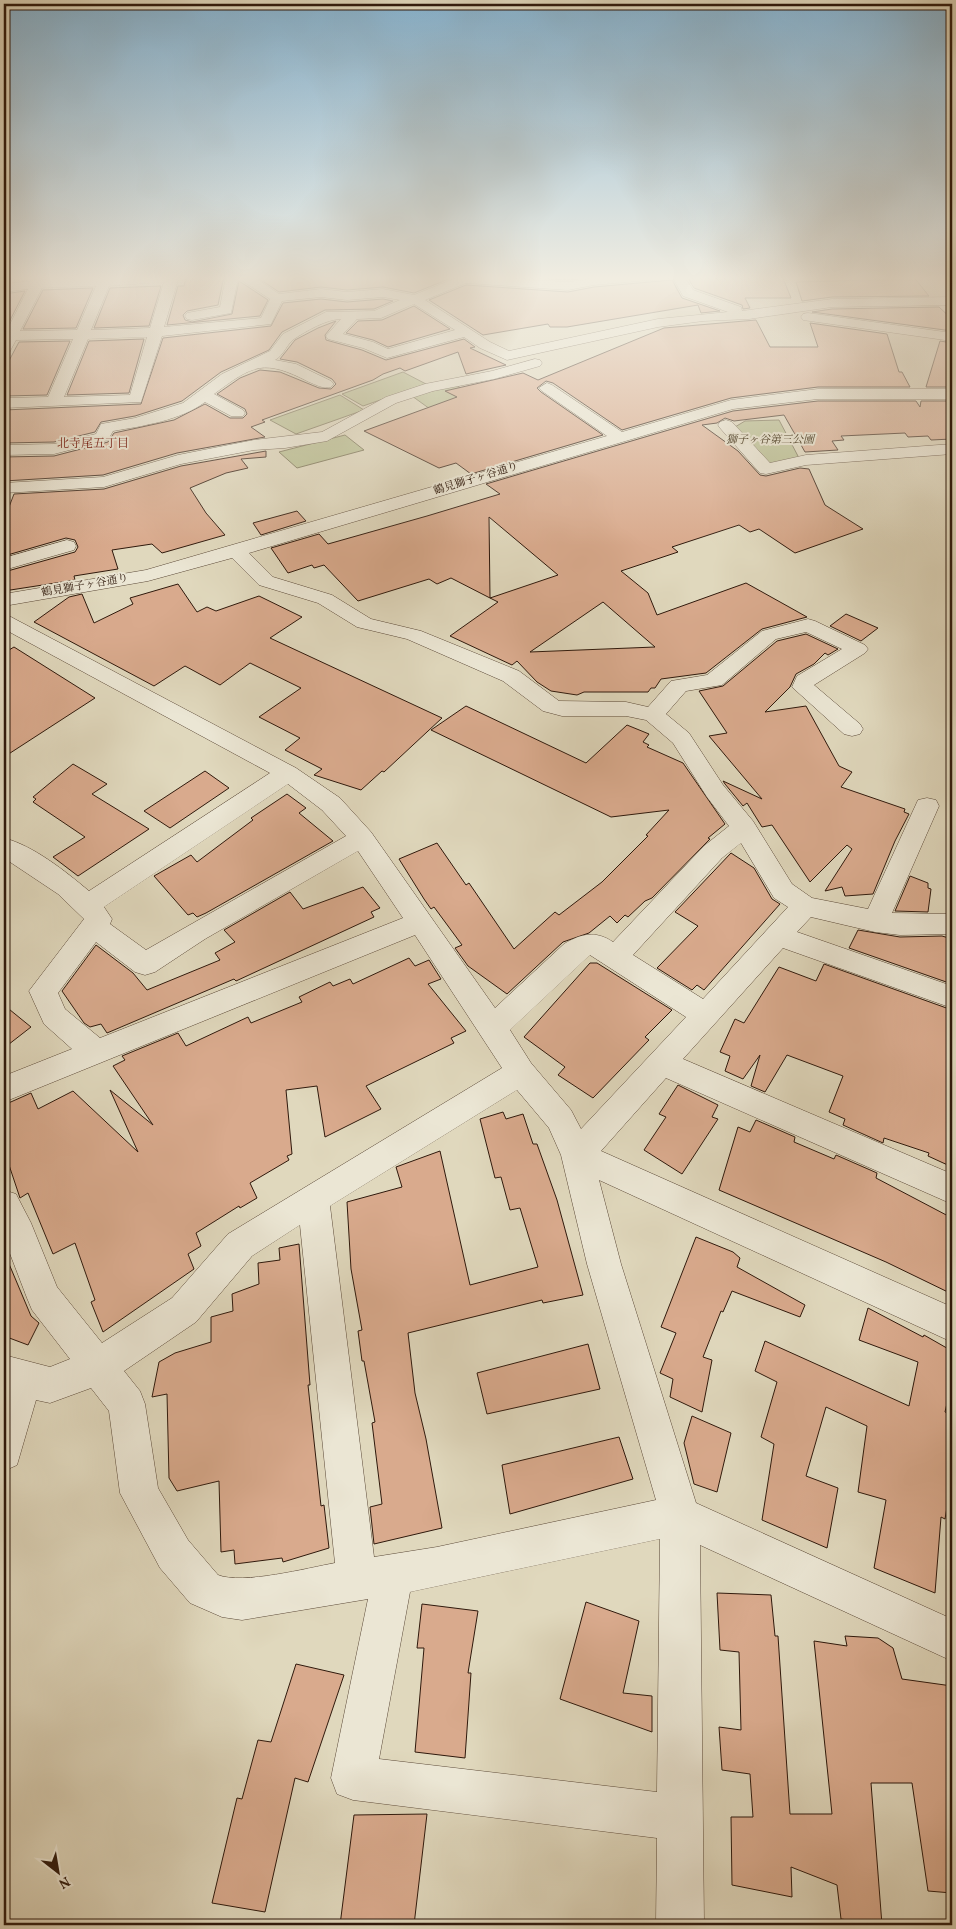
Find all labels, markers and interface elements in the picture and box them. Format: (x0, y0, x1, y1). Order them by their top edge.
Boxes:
park label: 獅子ヶ谷第三公園 (726, 433, 816, 448)
district label: 北寺尾五丁目 (57, 436, 129, 452)
street label: 鶴見獅子ヶ谷通り (432, 459, 520, 499)
street label: 鶴見獅子ヶ谷通り (40, 571, 130, 601)
north arrow (32, 1846, 82, 1896)
text: N (55, 1871, 73, 1893)

